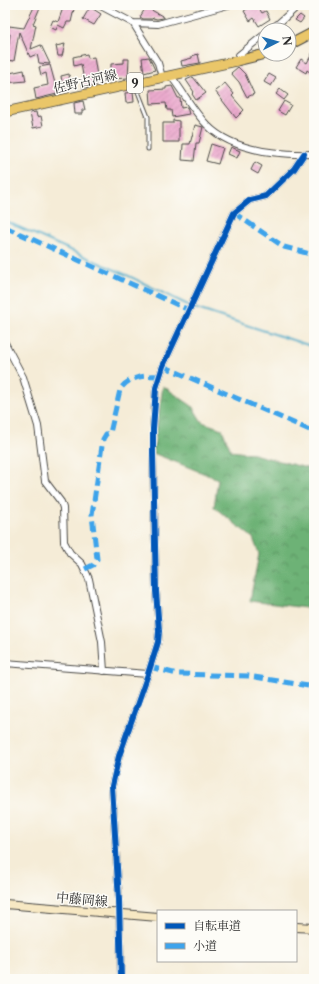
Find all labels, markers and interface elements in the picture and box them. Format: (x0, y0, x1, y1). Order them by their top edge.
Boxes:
north arrow (257, 22, 297, 62)
text: N (279, 35, 294, 47)
street label: 佐野古河線 (52, 66, 118, 96)
road number: 9 (127, 73, 143, 93)
street label: 中藤岡線 (55, 889, 109, 909)
legend (157, 910, 297, 962)
text: 自転車道 (193, 918, 241, 933)
text: 小道 (193, 938, 217, 953)

